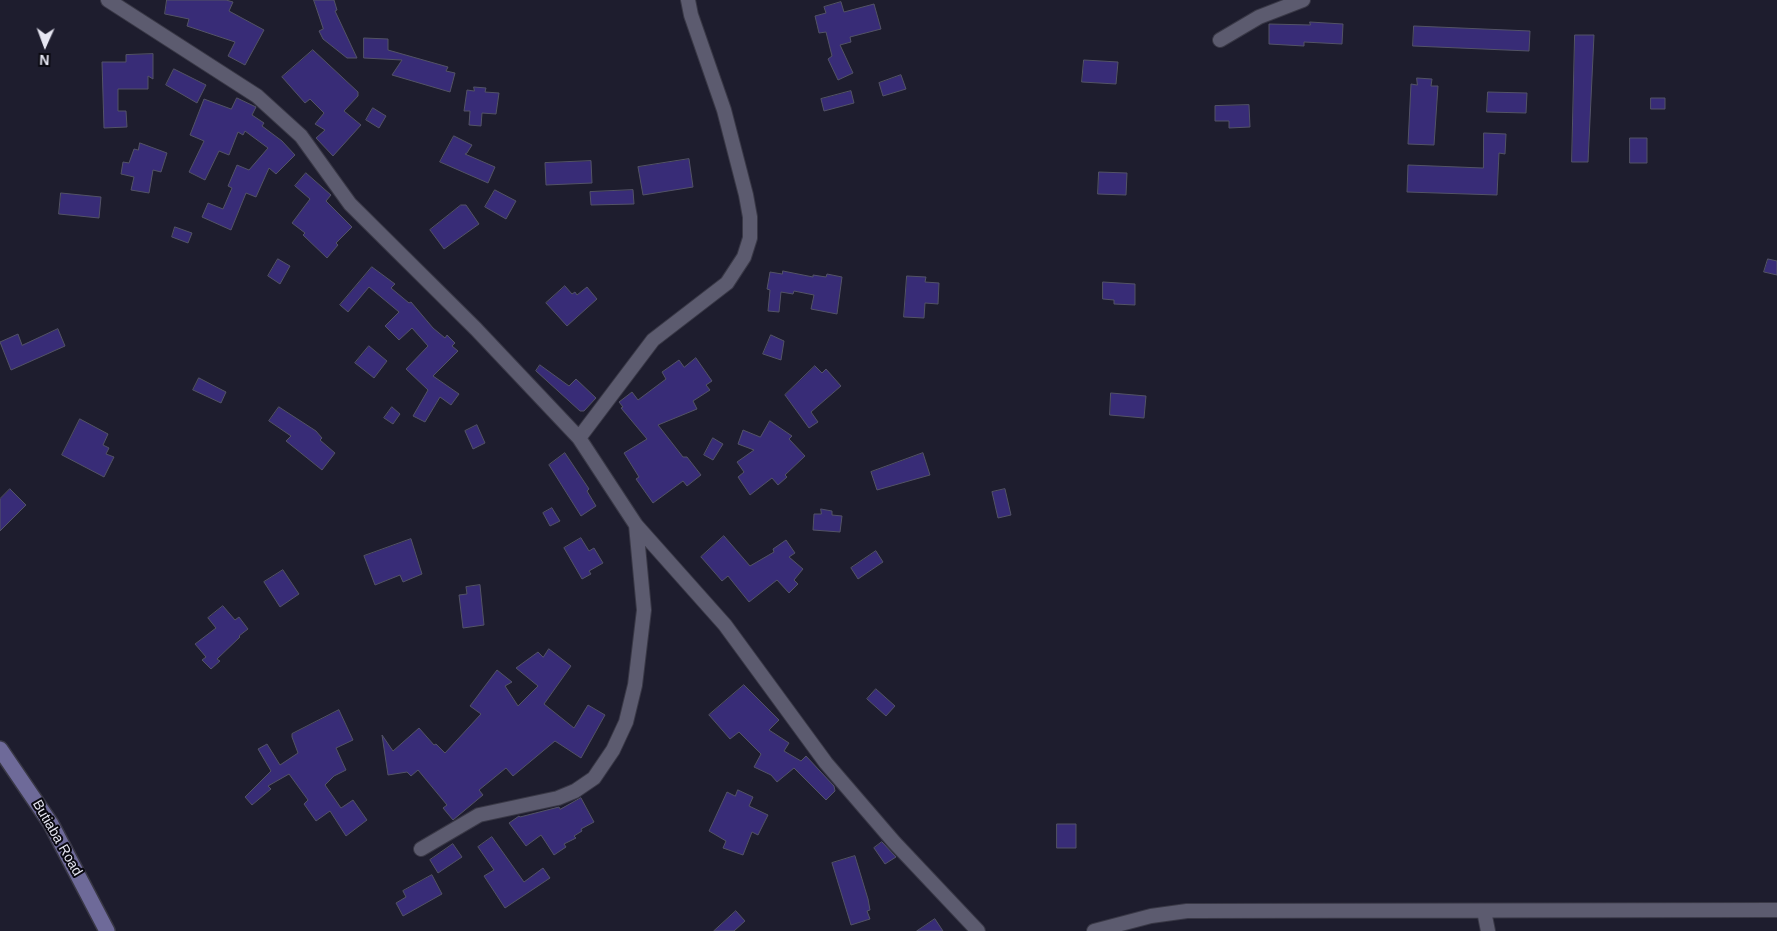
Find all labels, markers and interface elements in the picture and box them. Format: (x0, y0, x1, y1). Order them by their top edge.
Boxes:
north arrow (20, 20, 70, 70)
text: N (39, 52, 50, 68)
street label: Butiaba Road (29, 797, 85, 879)

